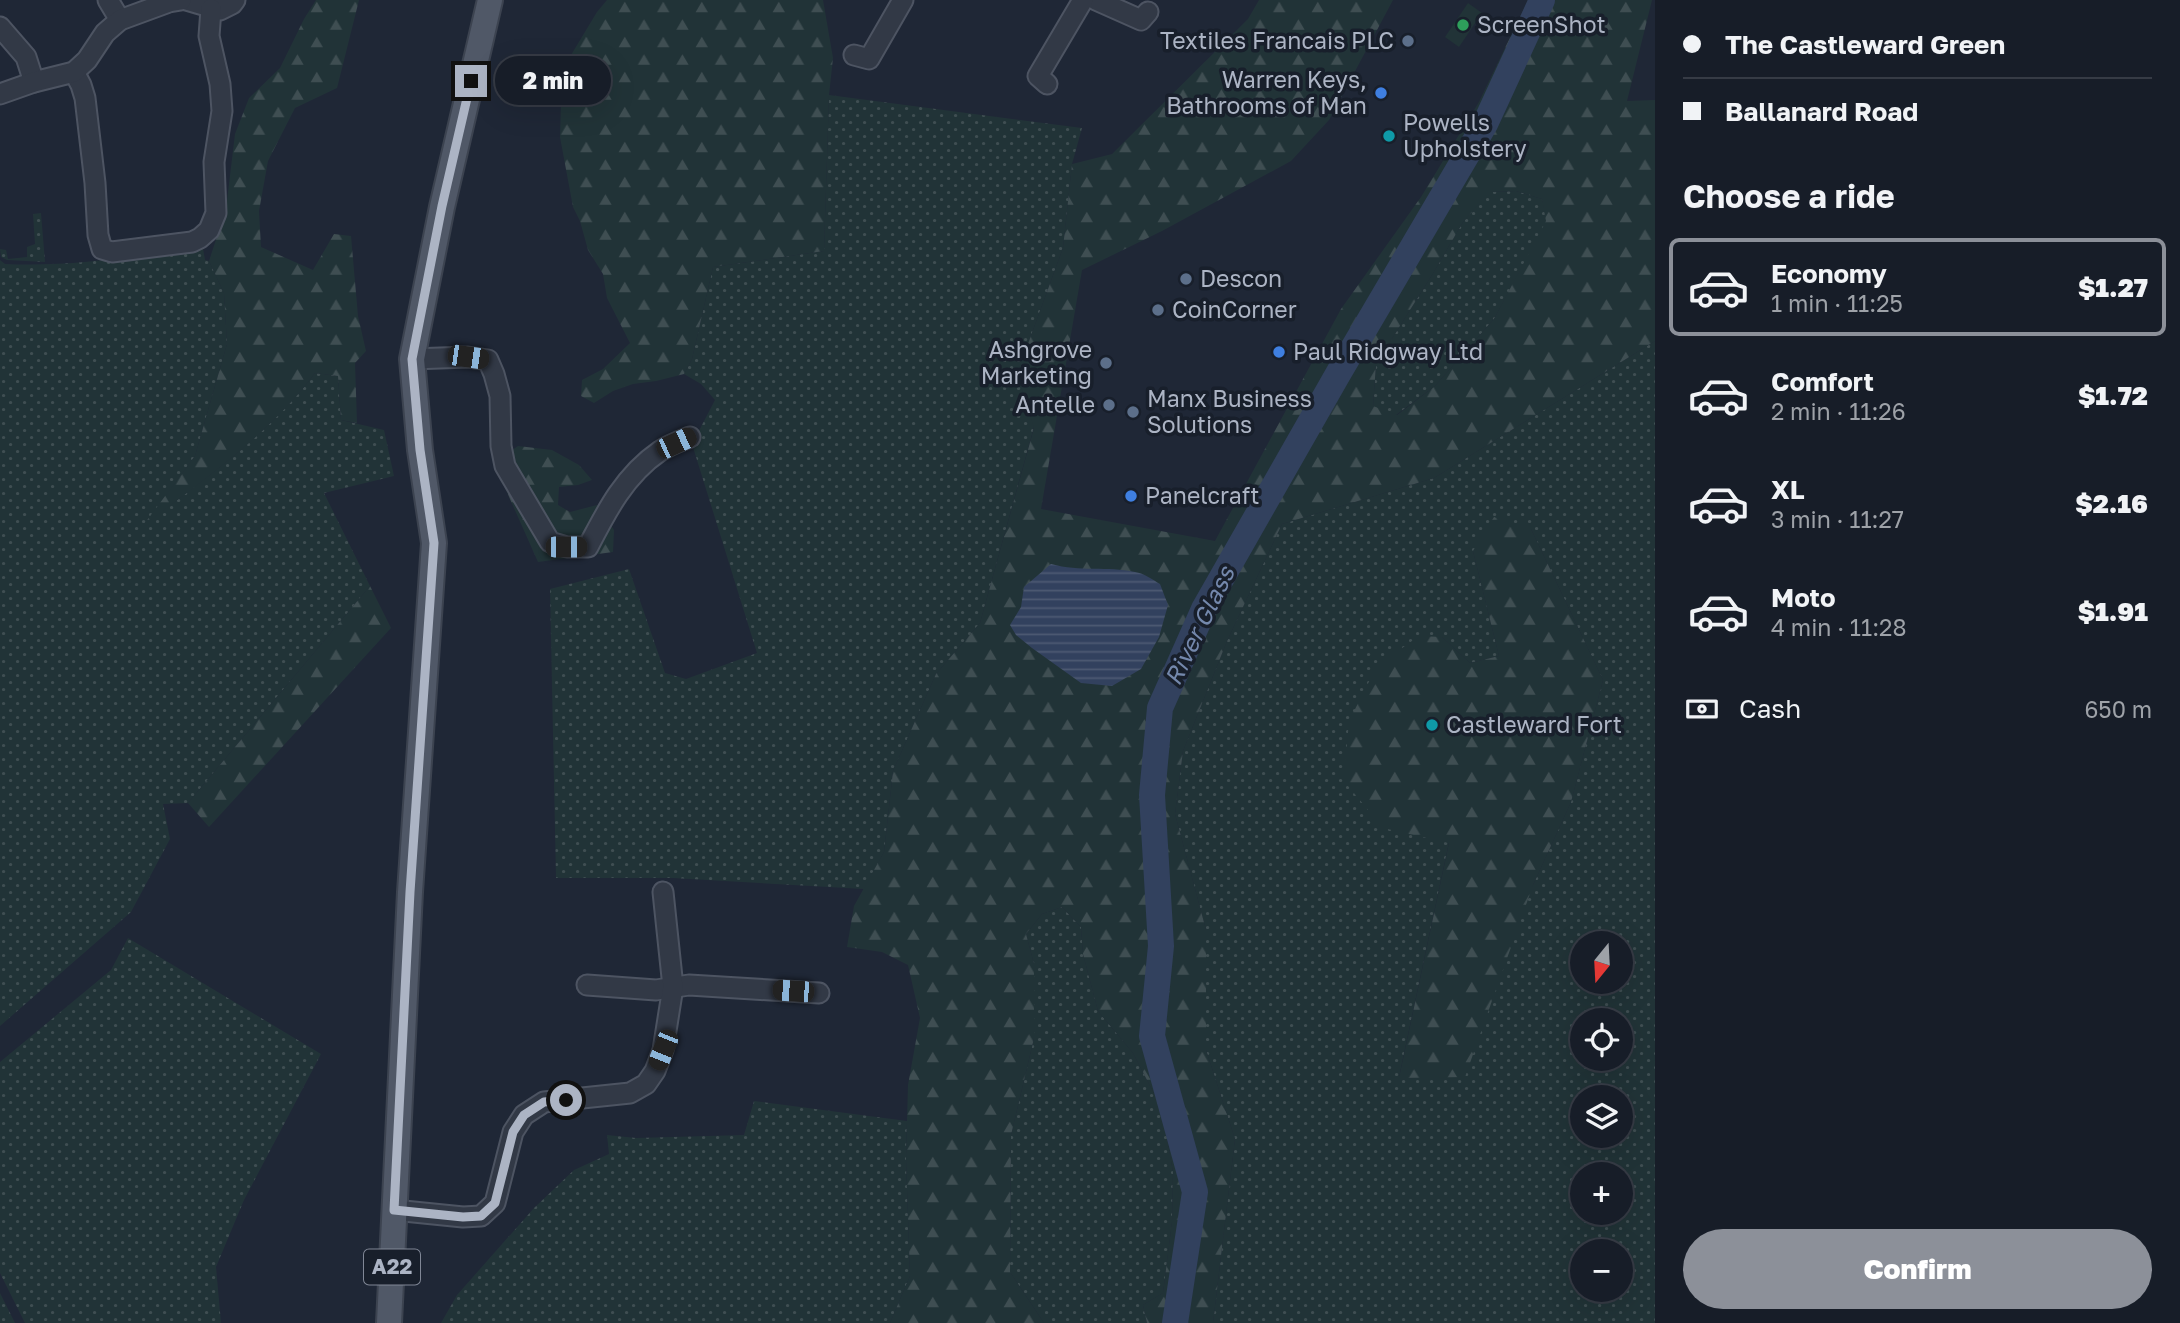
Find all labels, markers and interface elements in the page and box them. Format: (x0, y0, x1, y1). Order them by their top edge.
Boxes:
place label: ScreenShot (1477, 10, 1606, 38)
marker: ScreenShot (1455, 17, 1471, 33)
place label: Textiles Francais PLC (1160, 26, 1394, 54)
text: The Castleward Green (1725, 29, 2005, 60)
marker: Textiles Francais PLC (1400, 33, 1416, 49)
callout: 2 min (496, 56, 611, 106)
route end (455, 65, 487, 97)
place label: Warren Keys, Bathrooms of Man (1166, 65, 1367, 119)
text: 2 min (523, 66, 583, 94)
marker: Warren Keys, Bathrooms of Man (1373, 85, 1389, 101)
text: Ballanard Road (1725, 96, 1918, 127)
place label: Powells Upholstery (1403, 108, 1527, 162)
marker: Powells Upholstery (1381, 128, 1397, 144)
text: Choose a ride (1683, 177, 1895, 215)
icon: car (1687, 256, 1750, 319)
text: Economy (1771, 258, 1887, 289)
place label: Descon (1200, 264, 1282, 292)
marker: Descon (1178, 271, 1194, 287)
text: $1.27 (2078, 272, 2148, 303)
text: 1 min · 11:25 (1771, 289, 1903, 317)
place label: CoinCorner (1172, 295, 1297, 323)
marker: CoinCorner (1150, 302, 1166, 318)
place label: Ashgrove Marketing (981, 335, 1092, 389)
place label: Paul Ridgway Ltd (1293, 337, 1483, 365)
car (446, 344, 491, 370)
marker: Paul Ridgway Ltd (1271, 344, 1287, 360)
marker: Ashgrove Marketing (1098, 355, 1114, 371)
icon: car (1687, 364, 1750, 427)
text: Comfort (1771, 366, 1874, 397)
text: $1.72 (2078, 380, 2148, 411)
place label: Manx Business Solutions (1147, 384, 1312, 438)
place label: Antelle (1015, 390, 1095, 418)
marker: Antelle (1101, 397, 1117, 413)
text: 2 min · 11:26 (1771, 397, 1906, 425)
marker: Manx Business Solutions (1125, 404, 1141, 420)
car (653, 425, 700, 461)
icon: car (1687, 472, 1750, 535)
text: XL (1771, 474, 1805, 505)
place label: Panelcraft (1145, 481, 1260, 509)
marker: Panelcraft (1123, 488, 1139, 504)
text: $2.16 (2075, 488, 2148, 519)
text: 3 min · 11:27 (1771, 505, 1904, 533)
car (546, 537, 588, 558)
water label: River Glass (1157, 560, 1240, 689)
icon: car (1687, 580, 1750, 643)
text: Moto (1771, 582, 1836, 613)
text: $1.91 (2078, 596, 2148, 627)
text: 4 min · 11:28 (1771, 613, 1906, 641)
icon: cash (1683, 690, 1721, 728)
text: Cash (1739, 693, 1801, 724)
text: 650 m (2084, 695, 2152, 723)
place label: Castleward Fort (1446, 710, 1622, 738)
marker: Castleward Fort (1424, 717, 1440, 733)
north arrow (1570, 931, 1633, 994)
map controls (1570, 931, 1633, 1302)
car (772, 979, 815, 1003)
button: locate (1570, 1008, 1633, 1071)
car (646, 1027, 681, 1073)
route start (550, 1084, 582, 1116)
button: layers (1570, 1085, 1633, 1148)
button: + (1570, 1162, 1633, 1225)
button: Confirm (1683, 1229, 2152, 1309)
button: − (1570, 1239, 1633, 1302)
road number: A22 (364, 1250, 420, 1284)

